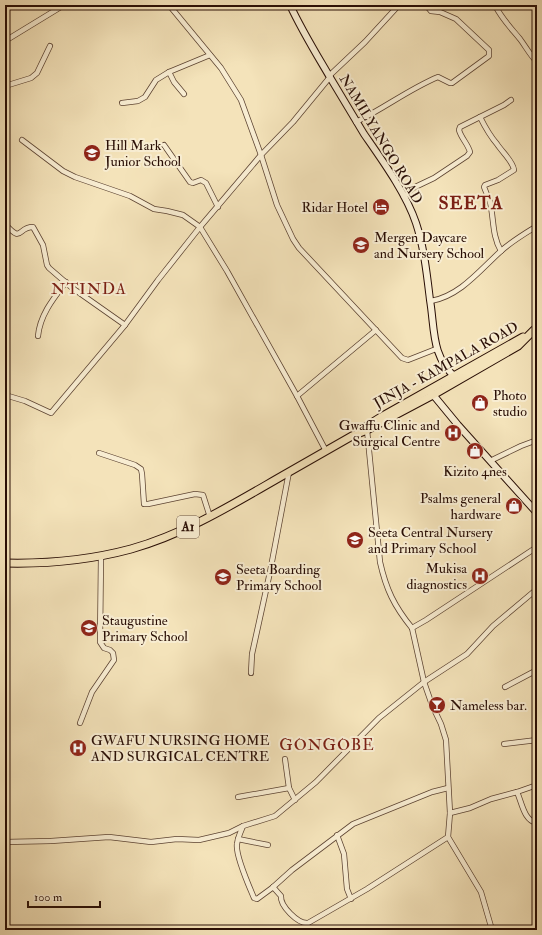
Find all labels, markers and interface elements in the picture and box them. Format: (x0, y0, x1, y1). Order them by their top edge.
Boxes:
street label: NAMILYANGO ROAD (336, 71, 426, 207)
place label: Hill Mark Junior School (104, 137, 182, 170)
school or university icon: Hill Mark Junior School (82, 143, 102, 163)
district label: SEETA (438, 192, 504, 215)
hotel icon: Ridar Hotel (371, 197, 391, 217)
place label: Ridar Hotel (302, 199, 368, 216)
place label: Mergen Daycare and Nursery School (374, 229, 485, 263)
school or university icon: Mergen Daycare and Nursery School (351, 235, 371, 255)
district label: NTINDA (51, 279, 127, 299)
street label: JINJA - KAMPALA ROAD (370, 318, 521, 412)
place label: Photo studio (493, 387, 527, 420)
shop icon: Photo studio (470, 393, 490, 413)
place label: Gwaffu Clinic and Surgical Centre (339, 417, 440, 450)
hospital icon: Gwaffu Clinic and Surgical Centre (443, 423, 463, 443)
shop icon: Kizito 4nes (465, 441, 485, 461)
place label: Kizito 4nes (443, 463, 507, 480)
place label: Psalms general hardware (420, 490, 501, 523)
shop icon: Psalms general hardware (504, 496, 524, 516)
road number: A1 (177, 516, 199, 538)
place label: Seeta Central Nursery and Primary School (368, 524, 494, 558)
school or university icon: Seeta Central Nursery and Primary School (345, 530, 365, 550)
place label: Mukisa diagnostics (406, 560, 467, 593)
place label: Seeta Boarding Primary School (236, 561, 322, 595)
hospital icon: Mukisa diagnostics (470, 566, 490, 586)
school or university icon: Seeta Boarding Primary School (213, 567, 233, 587)
place label: Staugustine Primary School (102, 612, 188, 646)
school or university icon: Staugustine Primary School (79, 618, 99, 638)
bar icon: Nameless bar. (427, 695, 447, 715)
place label: Nameless bar. (450, 697, 527, 714)
place label: GWAFU NURSING HOME AND SURGICAL CENTRE (90, 732, 270, 765)
district label: GONGOBE (279, 735, 375, 755)
hospital icon: GWAFU NURSING HOME AND SURGICAL CENTRE (68, 738, 88, 758)
scale bar (28, 883, 100, 909)
text: 100 m (34, 890, 63, 905)

